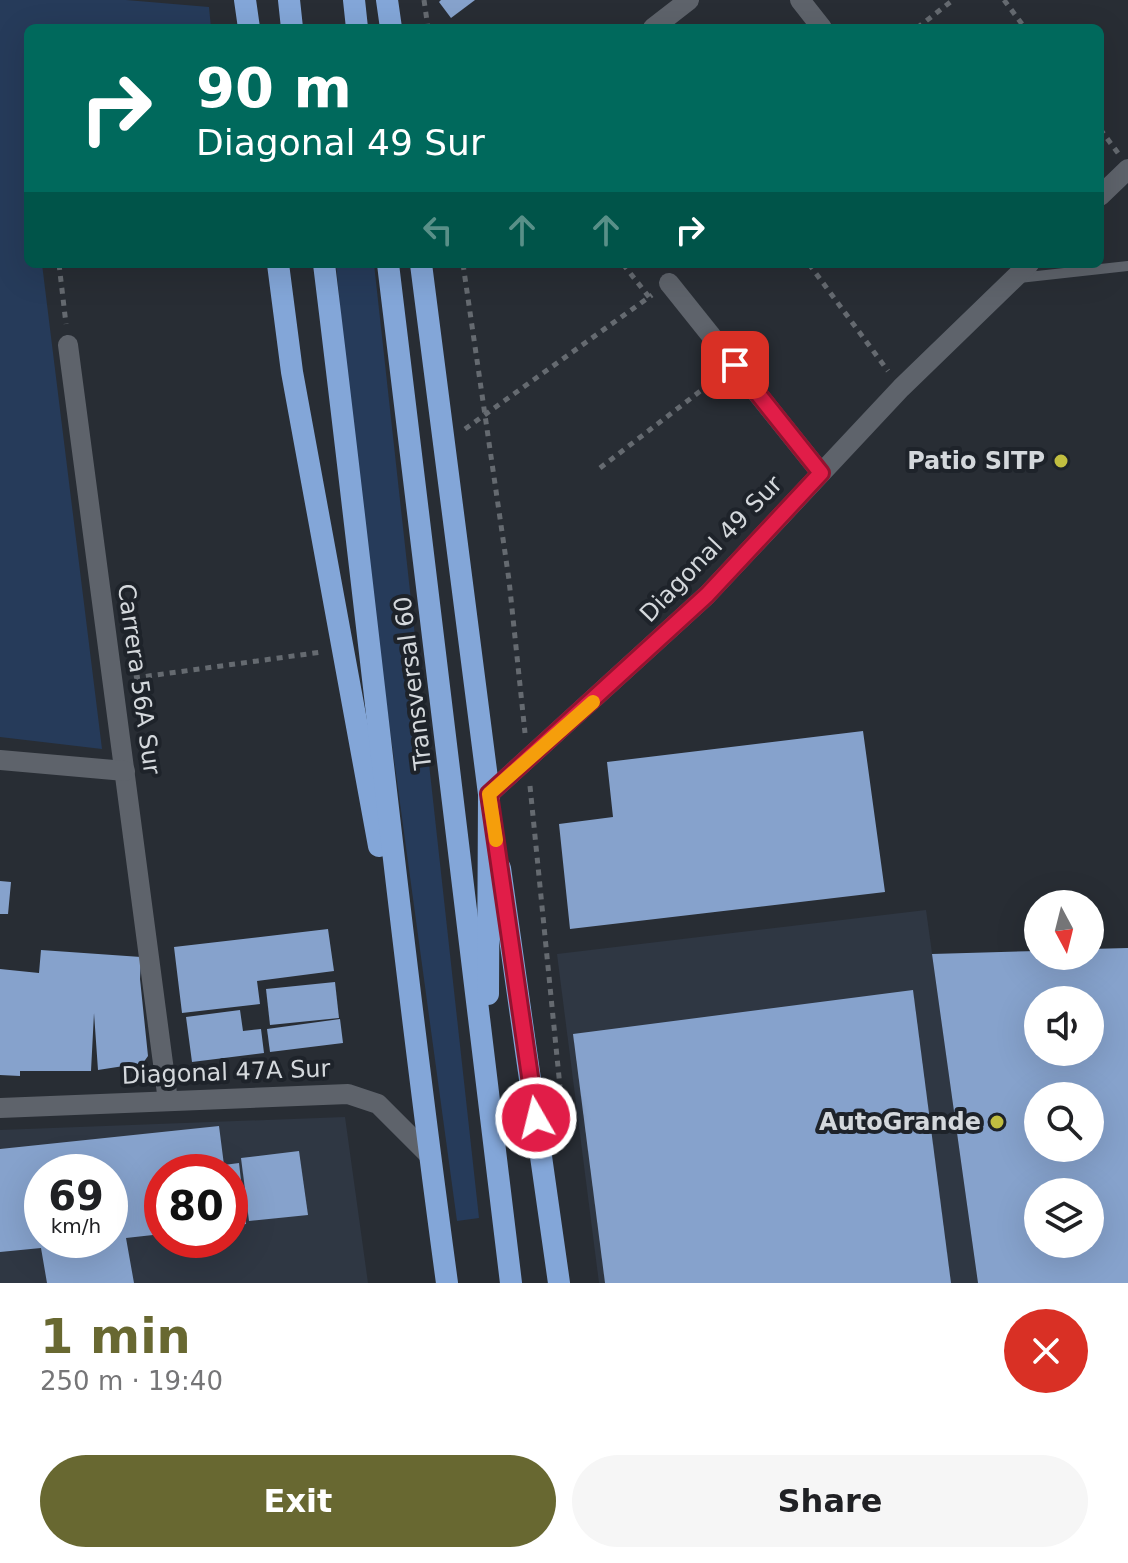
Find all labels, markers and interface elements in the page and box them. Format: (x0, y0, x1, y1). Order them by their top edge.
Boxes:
text: 90 m (196, 55, 352, 120)
icon: right (64, 56, 168, 160)
text: Diagonal 49 Sur (196, 122, 485, 163)
icon: left (416, 208, 460, 252)
icon: ahead (500, 208, 544, 252)
icon: ahead (584, 208, 628, 252)
icon: right (668, 208, 712, 252)
pin (701, 331, 769, 399)
icon: arrive (713, 343, 757, 387)
place label: Patio SITP (907, 447, 1045, 475)
marker: Patio SITP (1052, 452, 1070, 470)
street label: Diagonal 49 Sur (634, 470, 788, 628)
street label: Carrera 56A Sur (112, 582, 166, 776)
street label: Transversal 60 (388, 595, 438, 772)
north arrow (1024, 890, 1104, 970)
map controls (1024, 890, 1104, 1258)
button: sound (1024, 986, 1104, 1066)
street label: Diagonal 47A Sur (121, 1054, 331, 1090)
position arrow (494, 1076, 578, 1160)
button: search (1024, 1082, 1104, 1162)
place label: AutoGrande (819, 1108, 981, 1136)
marker: AutoGrande (988, 1113, 1006, 1131)
speed limit sign: 80 (144, 1154, 248, 1258)
text: 69 (48, 1173, 104, 1219)
button: layers (1024, 1178, 1104, 1258)
text: km/h (51, 1214, 101, 1238)
text: 1 min (40, 1308, 191, 1364)
button: close (1004, 1309, 1088, 1393)
text: 250 m · 19:40 (40, 1366, 223, 1396)
button: Exit (40, 1455, 556, 1547)
button: Share (572, 1455, 1088, 1547)

